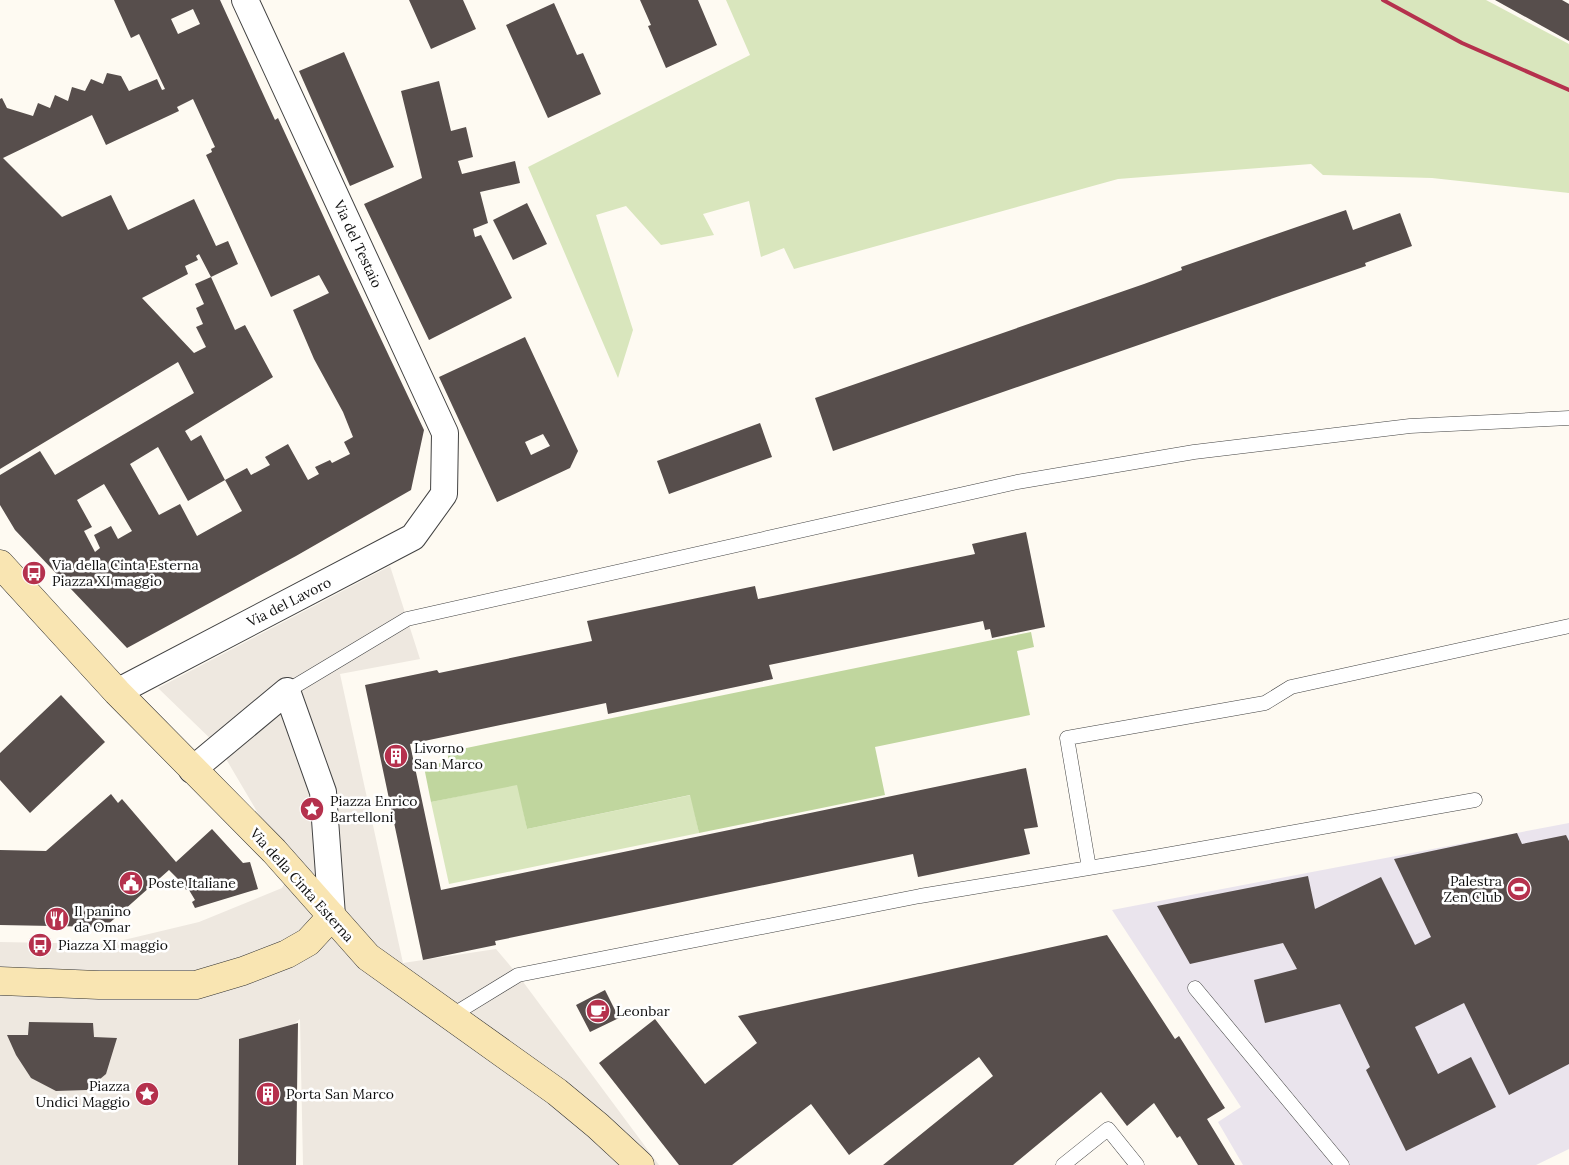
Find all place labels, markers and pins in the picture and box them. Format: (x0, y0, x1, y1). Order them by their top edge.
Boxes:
place label: Via della Cinta Esterna Piazza XI maggio (51, 556, 199, 590)
bus stop icon: Via della Cinta Esterna Piazza XI maggio (21, 560, 47, 586)
place label: Livorno San Marco (414, 739, 483, 773)
building icon: Livorno San Marco (383, 743, 409, 769)
place label: Piazza Enrico Bartelloni (330, 792, 418, 826)
place icon: Piazza Enrico Bartelloni (299, 796, 325, 822)
public building icon: Poste Italiane (118, 870, 144, 896)
place label: Palestra Zen Club (1444, 872, 1502, 906)
place label: Poste Italiane (148, 874, 236, 892)
sports icon: Palestra Zen Club (1506, 876, 1532, 902)
place label: Il panino da Omar (74, 902, 131, 936)
restaurant icon: Il panino da Omar (44, 906, 70, 932)
bus stop icon: Piazza XI maggio (27, 932, 53, 958)
place label: Piazza XI maggio (58, 936, 168, 954)
cafe icon: Leonbar (585, 998, 611, 1024)
place label: Leonbar (616, 1002, 670, 1020)
place label: Piazza Undici Maggio (36, 1077, 130, 1111)
place icon: Piazza Undici Maggio (134, 1081, 160, 1107)
building icon: Porta San Marco (255, 1081, 281, 1107)
place label: Porta San Marco (286, 1085, 394, 1103)

